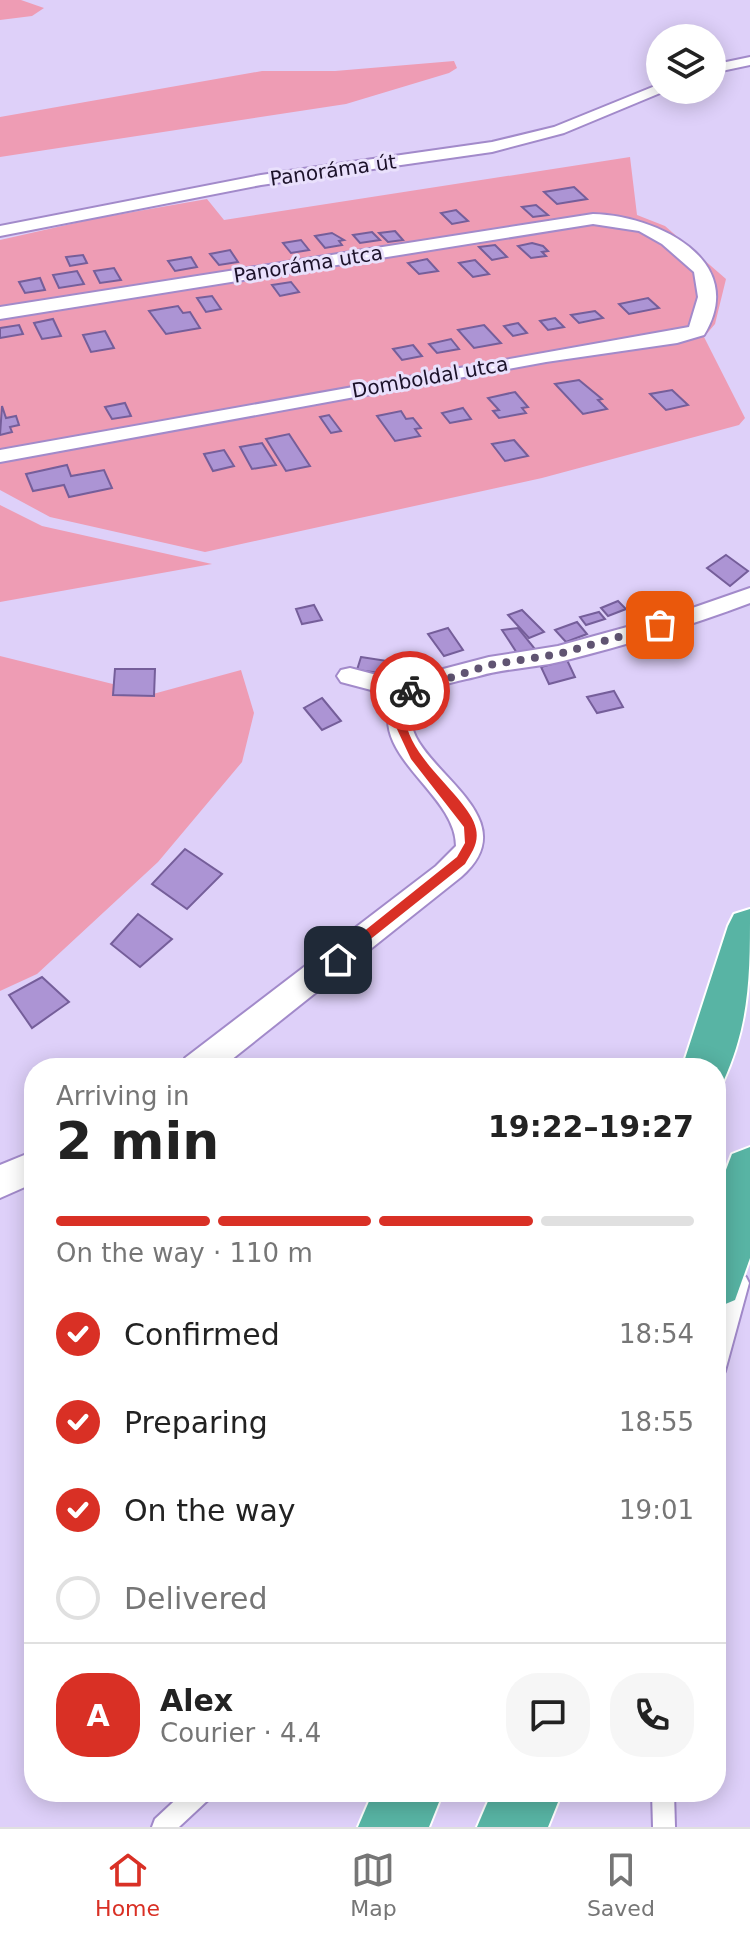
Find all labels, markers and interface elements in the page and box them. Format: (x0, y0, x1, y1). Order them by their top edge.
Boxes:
map controls (646, 24, 726, 104)
button: layers (646, 24, 726, 104)
street label: Panoráma út (268, 149, 398, 191)
street label: Panoráma utca (232, 240, 384, 288)
street label: Domboldal utca (350, 351, 510, 403)
pin (626, 591, 694, 659)
icon: bag (638, 603, 682, 647)
courier (370, 651, 450, 731)
icon: bike (388, 669, 432, 713)
pin (304, 926, 372, 994)
icon: home (316, 938, 360, 982)
text: Arriving in (56, 1081, 190, 1111)
text: 19:22–19:27 (488, 1109, 694, 1144)
text: 2 min (56, 1111, 219, 1171)
text: On the way · 110 m (56, 1238, 313, 1268)
icon: check (56, 1312, 100, 1356)
text: Confirmed (124, 1317, 280, 1352)
text: 18:54 (619, 1319, 694, 1349)
icon: check (56, 1400, 100, 1444)
text: Preparing (124, 1405, 268, 1440)
text: 18:55 (619, 1407, 694, 1437)
icon: check (56, 1488, 100, 1532)
text: On the way (124, 1493, 296, 1528)
text: 19:01 (619, 1495, 694, 1525)
text: Delivered (124, 1581, 268, 1616)
button: chat (506, 1673, 590, 1757)
button: phone (610, 1673, 694, 1757)
text: Alex (160, 1683, 233, 1718)
text: A (86, 1698, 110, 1733)
text: Courier · 4.4 (160, 1718, 321, 1748)
tab: Home (95, 1848, 160, 1921)
tab: Map (350, 1848, 397, 1921)
tab: Saved (587, 1848, 655, 1921)

